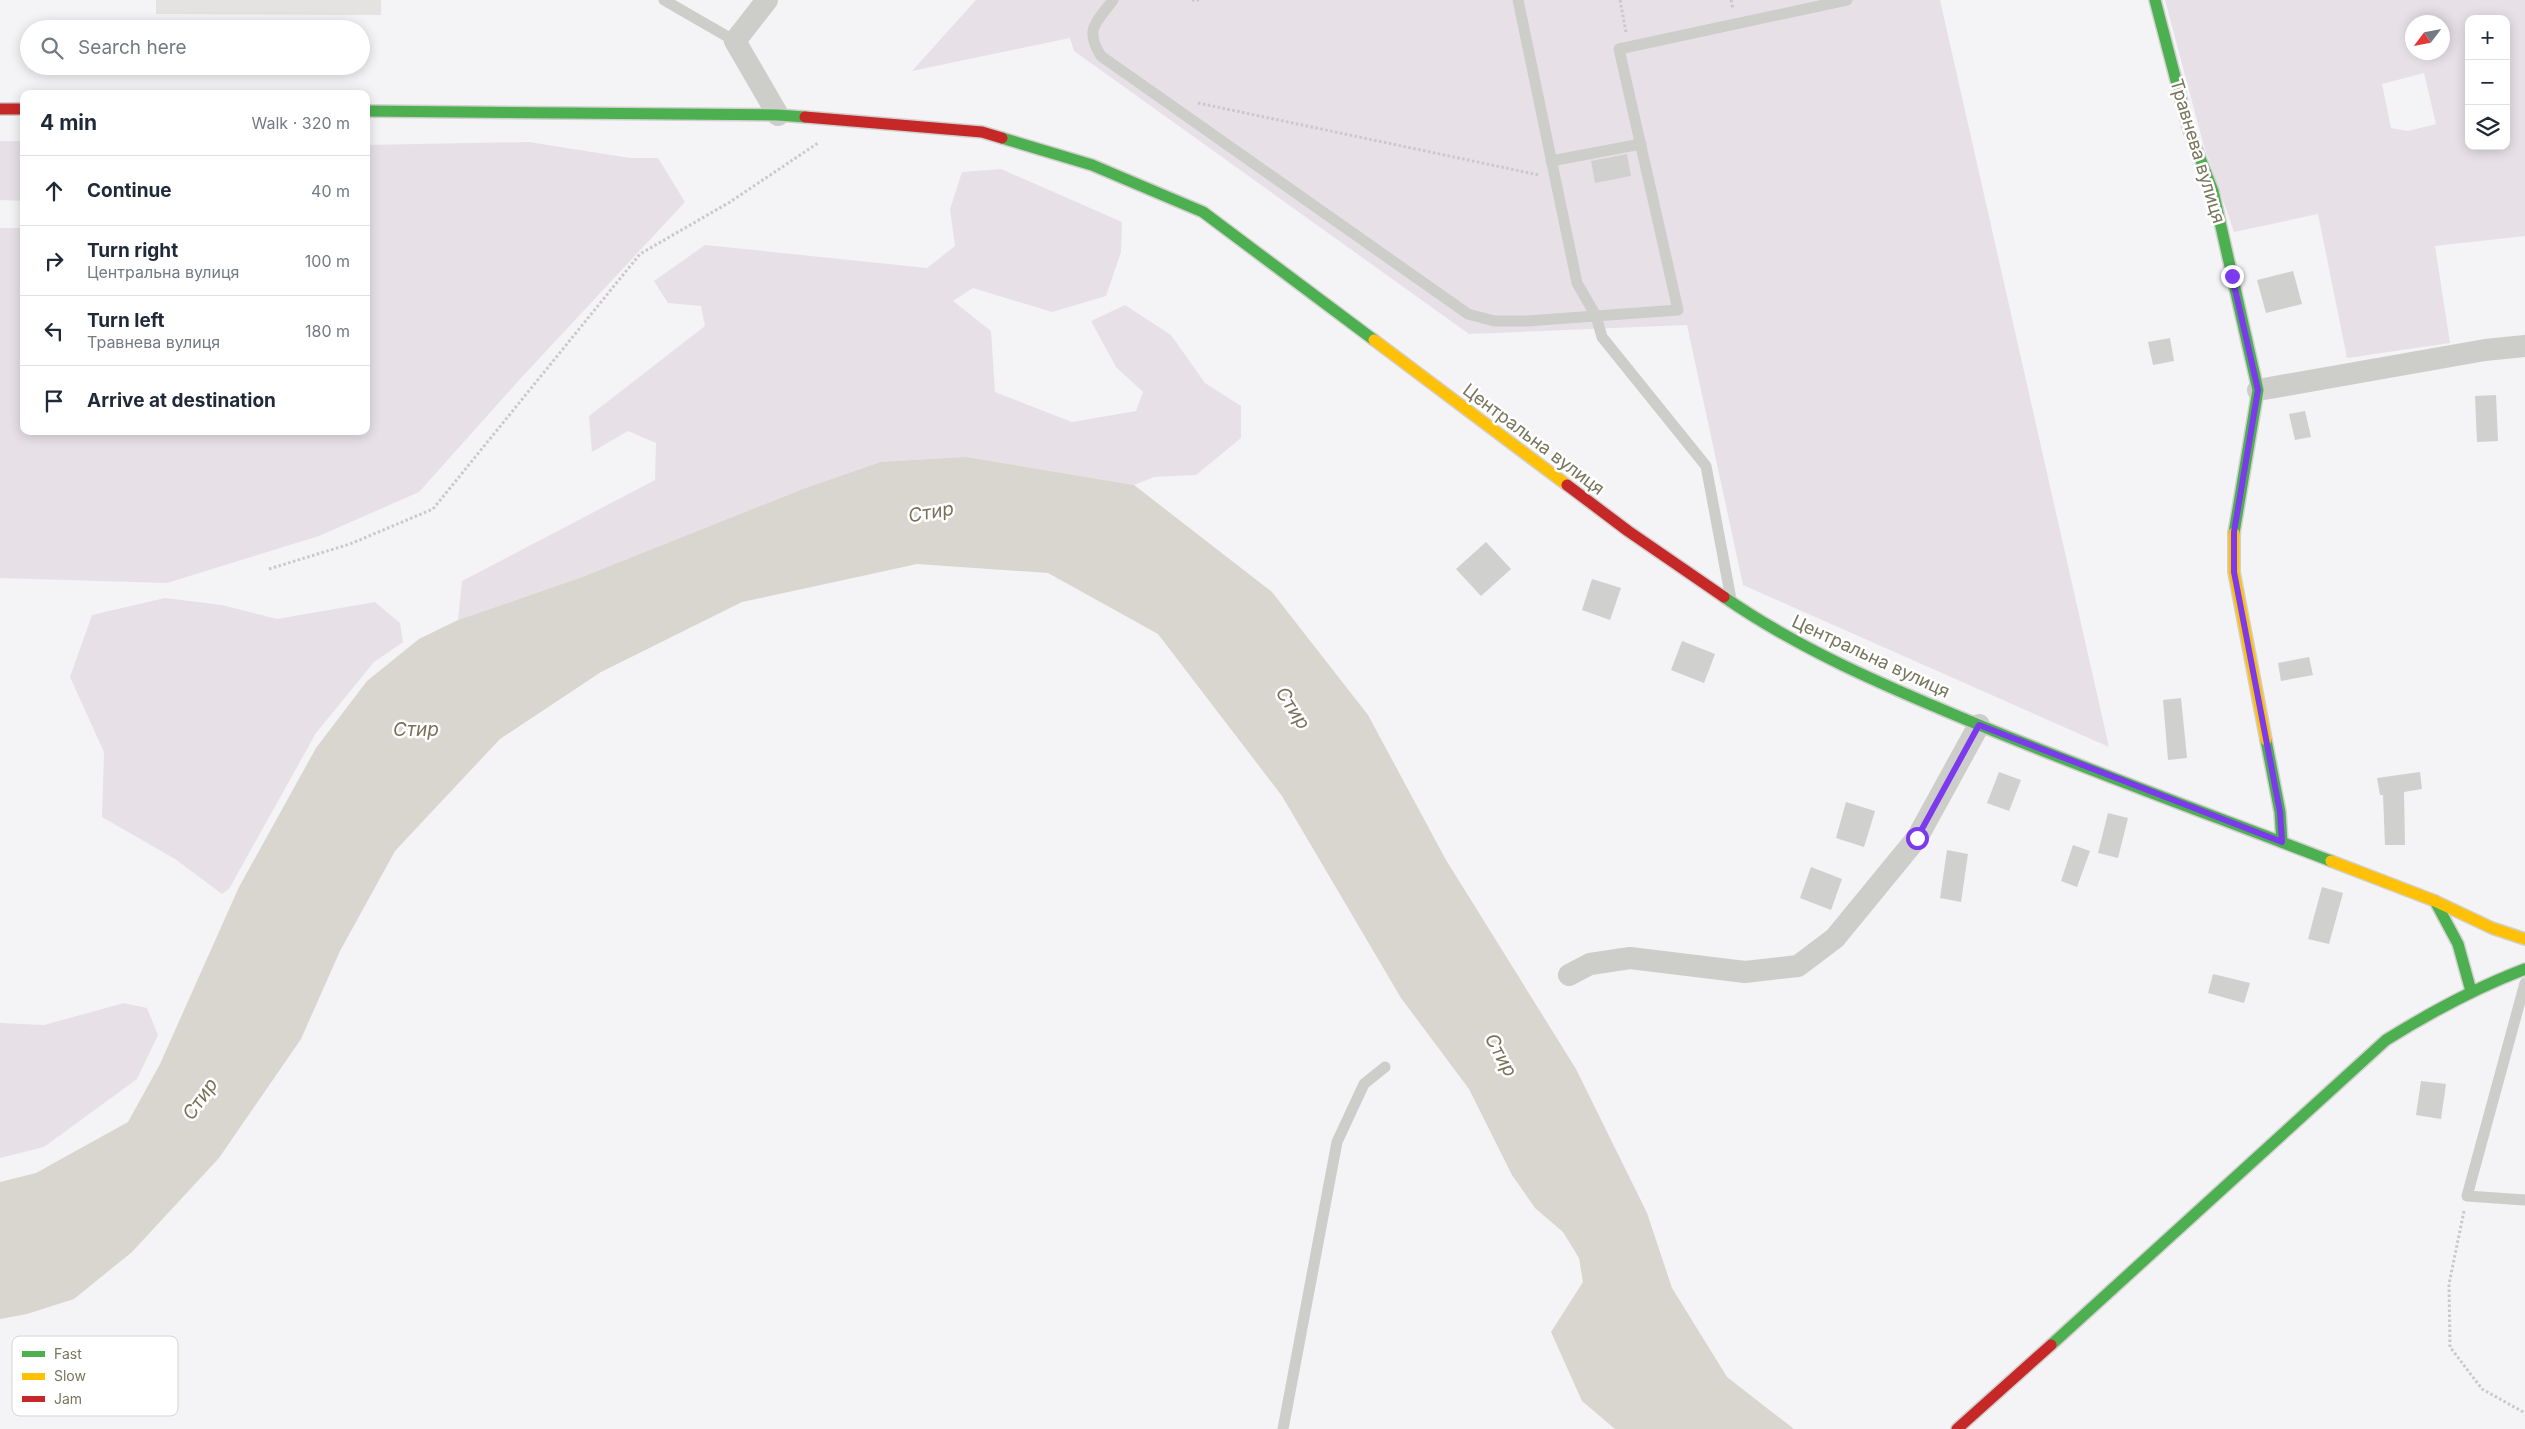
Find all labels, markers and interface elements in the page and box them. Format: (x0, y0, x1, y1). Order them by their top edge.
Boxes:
north arrow (2405, 15, 2450, 60)
map controls (2465, 15, 2510, 150)
button: + (2465, 15, 2510, 60)
search box (20, 20, 370, 75)
icon: search (38, 34, 66, 62)
text: Search here (78, 36, 187, 59)
button: − (2465, 60, 2510, 105)
street label: Травнева вулиця (2166, 76, 2230, 226)
button: layers (2465, 105, 2510, 150)
text: 4 min (40, 110, 97, 135)
text: Walk · 320 m (252, 113, 350, 133)
icon: ahead (40, 177, 68, 205)
text: Continue (87, 179, 172, 202)
text: 40 m (311, 181, 350, 201)
text: Turn right (87, 239, 178, 262)
icon: right (40, 247, 68, 275)
text: 100 m (305, 251, 350, 271)
text: Центральна вулиця (87, 262, 239, 282)
route end (2221, 265, 2244, 288)
text: Turn left (87, 309, 165, 332)
icon: left (40, 317, 68, 345)
text: 180 m (305, 321, 350, 341)
text: Травнева вулиця (87, 332, 220, 352)
street label: Центральна вулиця (1459, 379, 1609, 499)
icon: arrive (40, 387, 68, 415)
text: Arrive at destination (87, 389, 276, 412)
water label: Стир (906, 497, 956, 527)
street label: Центральна вулиця (1789, 610, 1953, 702)
water label: Стир (1271, 682, 1315, 734)
water label: Стир (393, 718, 439, 741)
route start (1906, 827, 1929, 850)
water label: Стир (1480, 1029, 1522, 1081)
water label: Стир (177, 1074, 223, 1124)
legend (12, 1336, 178, 1416)
text: Fast (54, 1345, 82, 1362)
text: Slow (54, 1367, 86, 1384)
text: Jam (54, 1390, 82, 1407)

